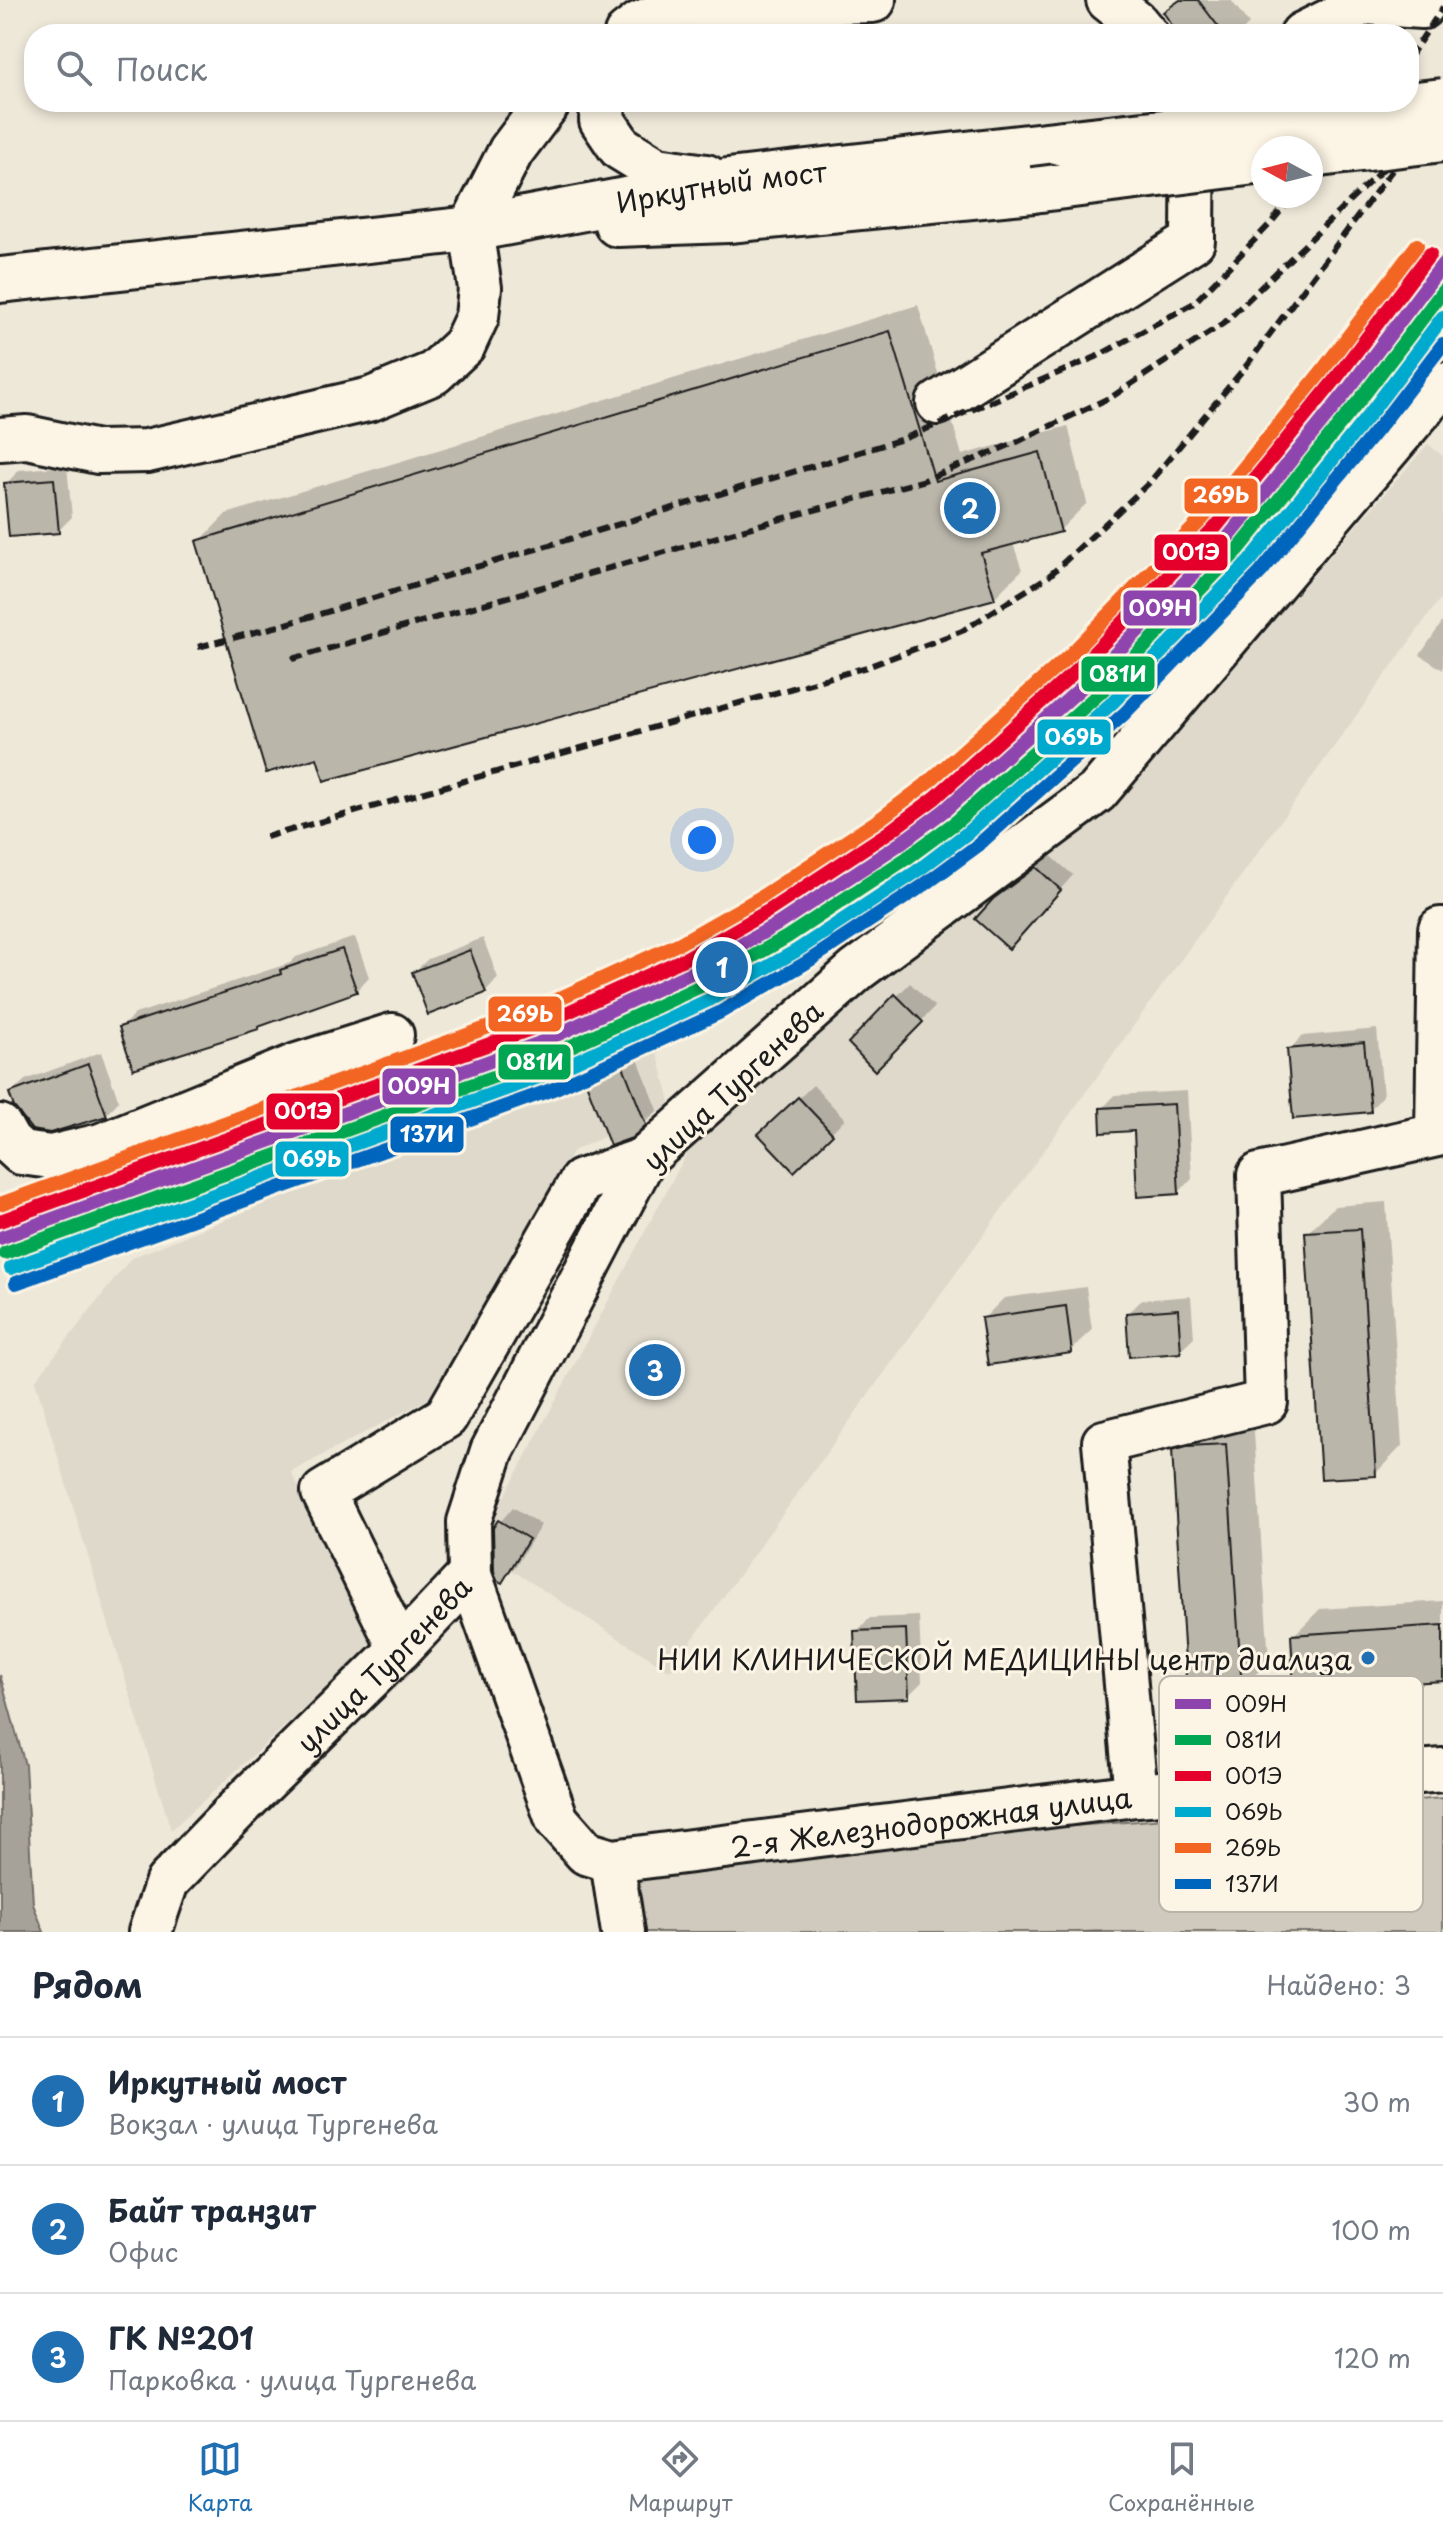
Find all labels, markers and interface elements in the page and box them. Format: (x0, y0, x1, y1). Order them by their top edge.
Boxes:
search box (24, 24, 1419, 112)
icon: search (52, 46, 96, 90)
text: Поиск (116, 46, 207, 91)
north arrow (1251, 136, 1323, 208)
street label: Иркутный мост (613, 148, 829, 223)
line badge: 269Ь (1183, 477, 1259, 515)
text: 269Ь (1193, 477, 1249, 510)
pin: 2 (944, 478, 996, 538)
line badge: 001Э (1153, 533, 1229, 572)
text: 001Э (1162, 534, 1220, 567)
line badge: 009Н (1122, 589, 1198, 627)
text: 009Н (1129, 590, 1191, 623)
line badge: 081И (1080, 655, 1156, 693)
text: 081И (1089, 656, 1147, 689)
line badge: 069Ь (1036, 718, 1112, 756)
text: 069Ь (1045, 719, 1103, 752)
your location (682, 820, 722, 860)
pin: 1 (696, 937, 748, 997)
street label: улица Тургенева (632, 989, 832, 1180)
line badge: 269Ь (487, 995, 563, 1033)
text: 269Ь (497, 996, 553, 1029)
line badge: 081И (497, 1043, 572, 1081)
text: 081И (506, 1044, 564, 1077)
line badge: 009Н (381, 1067, 457, 1106)
text: 009Н (388, 1068, 450, 1101)
line badge: 001Э (265, 1092, 341, 1131)
text: 001Э (274, 1093, 332, 1126)
line badge: 137И (389, 1115, 465, 1154)
text: 137И (400, 1116, 454, 1149)
line badge: 069Ь (274, 1140, 350, 1178)
text: 069Ь (283, 1141, 341, 1174)
pin: 3 (629, 1340, 681, 1400)
street label: улица Тургенева (286, 1565, 481, 1762)
place label: НИИ КЛИНИЧЕСКОЙ МЕДИЦИНЫ центр диализа (657, 1637, 1352, 1680)
marker: НИИ КЛИНИЧЕСКОЙ МЕДИЦИНЫ центр диализа (1359, 1649, 1377, 1667)
legend (1159, 1676, 1423, 1912)
text: 009Н (1225, 1686, 1287, 1719)
text: 081И (1225, 1722, 1282, 1755)
text: 001Э (1225, 1758, 1282, 1791)
street label: 2-я Железнодорожная улица (728, 1774, 1134, 1867)
text: 069Ь (1225, 1794, 1283, 1827)
text: 269Ь (1225, 1830, 1281, 1863)
text: 137И (1225, 1866, 1279, 1899)
text: Рядом (32, 1958, 143, 2010)
text: Найдено: 3 (1267, 1965, 1411, 2004)
text: Иркутный мост (108, 2059, 346, 2104)
text: 1 (52, 2082, 64, 2121)
text: 30 m (1343, 2082, 1411, 2121)
text: Вокзал · улица Тургенева (108, 2104, 438, 2143)
text: Байт транзит (108, 2187, 315, 2232)
text: 2 (49, 2210, 67, 2249)
text: 100 m (1331, 2210, 1411, 2249)
text: Офис (108, 2232, 178, 2271)
text: ГК №201 (108, 2315, 253, 2360)
text: 3 (49, 2338, 67, 2377)
text: 120 m (1334, 2338, 1411, 2377)
text: Парковка · улица Тургенева (108, 2360, 476, 2399)
tab: Карта (188, 2437, 252, 2518)
tab: Маршрут (628, 2437, 732, 2518)
tab: Сохранённые (1108, 2437, 1255, 2518)

